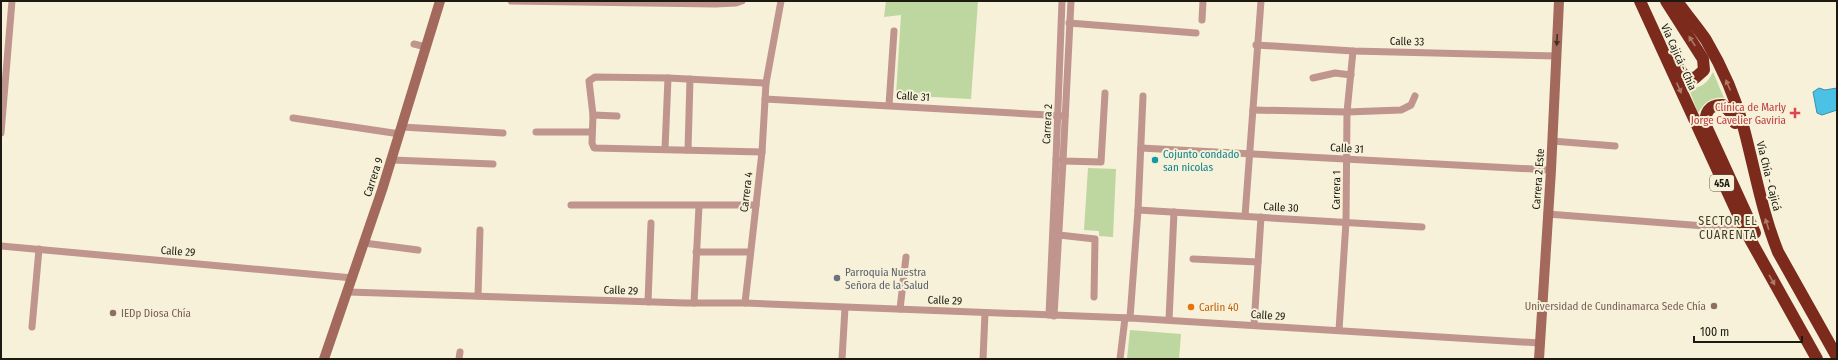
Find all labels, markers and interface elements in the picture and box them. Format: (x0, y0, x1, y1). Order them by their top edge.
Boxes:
street label: Vía Cajicá - Chía (1658, 22, 1699, 92)
one-way arrow (1554, 34, 1561, 46)
street label: Calle 33 (1390, 35, 1424, 48)
one-way arrow (1688, 35, 1695, 46)
one-way arrow (1725, 80, 1731, 91)
one-way arrow (1676, 82, 1682, 93)
street label: Calle 31 (896, 89, 930, 104)
place label: Clínica de Marly Jorge Cavelier Gaviria (1691, 101, 1786, 127)
street label: Carrera 2 (1040, 104, 1055, 144)
marker: Clínica de Marly Jorge Cavelier Gaviria (1789, 107, 1801, 119)
street label: Vía Chía - Cajicá (1754, 140, 1783, 212)
street label: Calle 31 (1330, 141, 1364, 156)
place label: Cojunto condado san nicolas (1163, 148, 1240, 174)
street label: Carrera 2 Este (1530, 148, 1547, 210)
marker: Cojunto condado san nicolas (1150, 155, 1160, 165)
street label: Carrera 9 (361, 156, 386, 198)
street label: Carrera 1 (1330, 170, 1343, 210)
street label: Carrera 4 (738, 171, 755, 213)
road number: 45A (1710, 175, 1734, 191)
street label: Calle 30 (1263, 200, 1299, 215)
district label: SECTOR EL CUARENTA (1698, 214, 1758, 242)
one-way arrow (1764, 217, 1770, 229)
street label: Calle 29 (160, 244, 196, 259)
place label: Parroquia Nuestra Señora de la Salud (845, 266, 929, 292)
marker: Parroquia Nuestra Señora de la Salud (832, 273, 842, 283)
one-way arrow (1768, 274, 1775, 286)
street label: Calle 29 (603, 283, 639, 298)
street label: Calle 29 (927, 293, 963, 308)
place label: Universidad de Cundinamarca Sede Chía (1525, 300, 1706, 313)
place label: Carlin 40 (1199, 301, 1239, 314)
marker: Universidad de Cundinamarca Sede Chía (1709, 301, 1719, 311)
marker: Carlin 40 (1186, 302, 1196, 312)
place label: IEDp Diosa Chía (121, 307, 191, 320)
marker: IEDp Diosa Chía (108, 308, 118, 318)
street label: Calle 29 (1250, 308, 1286, 323)
scale bar (1694, 318, 1802, 344)
text: 100 m (1700, 325, 1729, 339)

